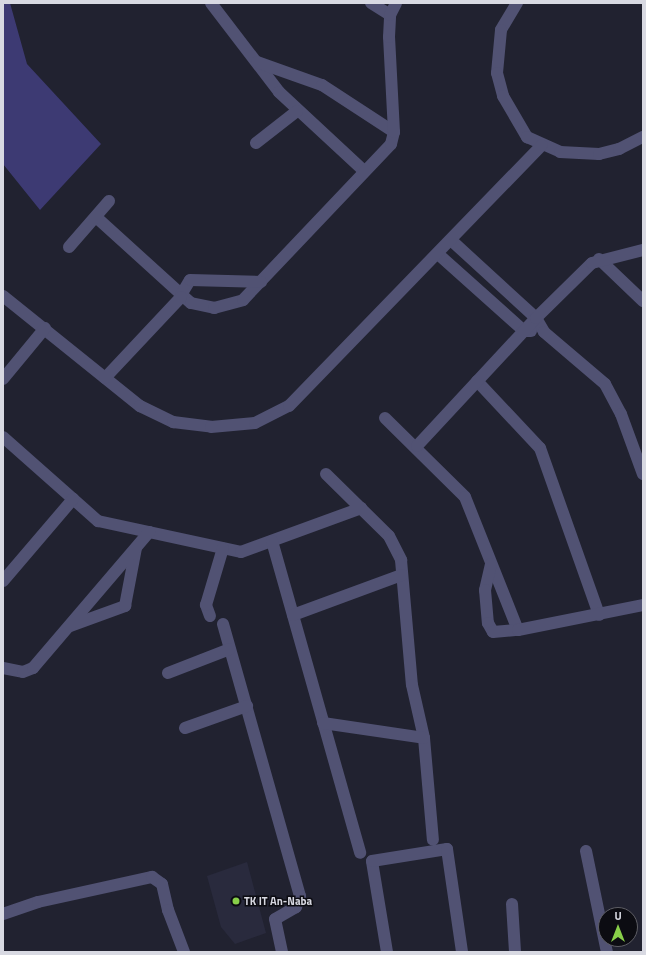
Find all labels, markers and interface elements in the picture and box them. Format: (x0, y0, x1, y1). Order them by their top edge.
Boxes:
place label: TK IT An-Naba (244, 894, 312, 908)
marker: TK IT An-Naba (231, 896, 241, 906)
north arrow (598, 907, 638, 947)
text: U (614, 908, 622, 924)

